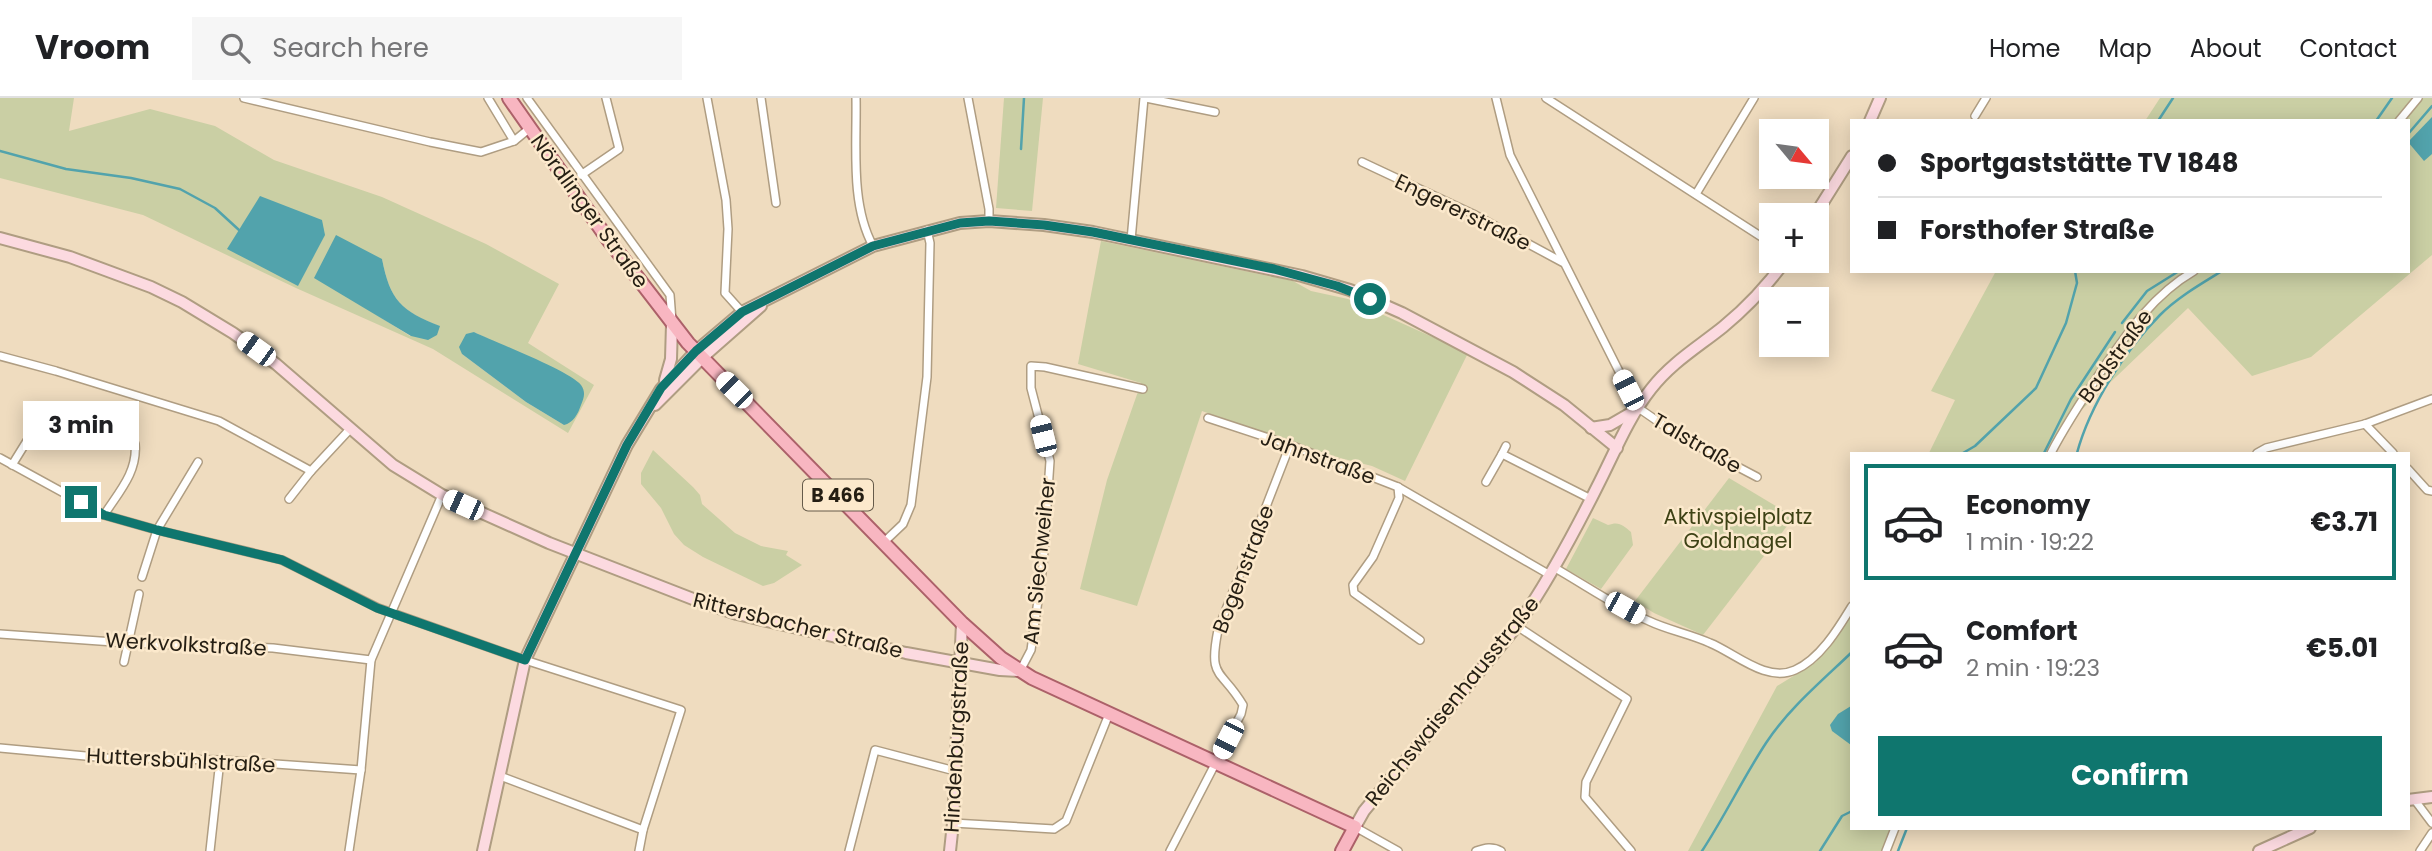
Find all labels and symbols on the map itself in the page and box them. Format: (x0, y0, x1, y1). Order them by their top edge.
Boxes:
north arrow (1759, 119, 1829, 189)
street label: Nördlinger Straße (524, 128, 656, 294)
street label: Engererstraße (1390, 167, 1536, 257)
route start (1354, 283, 1386, 315)
street label: Badstraße (2071, 303, 2159, 409)
car (233, 328, 280, 370)
car (1610, 367, 1647, 413)
car (712, 368, 757, 412)
callout: 3 min (23, 400, 139, 450)
street label: Talstraße (1647, 406, 1747, 480)
car (1028, 413, 1059, 459)
street label: Jahnstraße (1257, 423, 1379, 491)
street label: Am Siechweiher (1016, 476, 1062, 646)
road number: B 466 (803, 480, 873, 510)
route end (65, 486, 97, 518)
car (440, 487, 487, 523)
street label: Bogenstraße (1205, 501, 1281, 637)
park label: Aktivspielplatz Goldnagel (1664, 502, 1812, 555)
street label: Rittersbacher Straße (690, 585, 906, 665)
car (1602, 589, 1649, 627)
street label: Reichswaisenhausstraße (1358, 590, 1546, 812)
street label: Werkvolkstraße (105, 625, 267, 663)
street label: Hindenburgstraße (937, 641, 975, 833)
car (1210, 716, 1247, 762)
street label: Huttersbühlstraße (86, 741, 276, 779)

